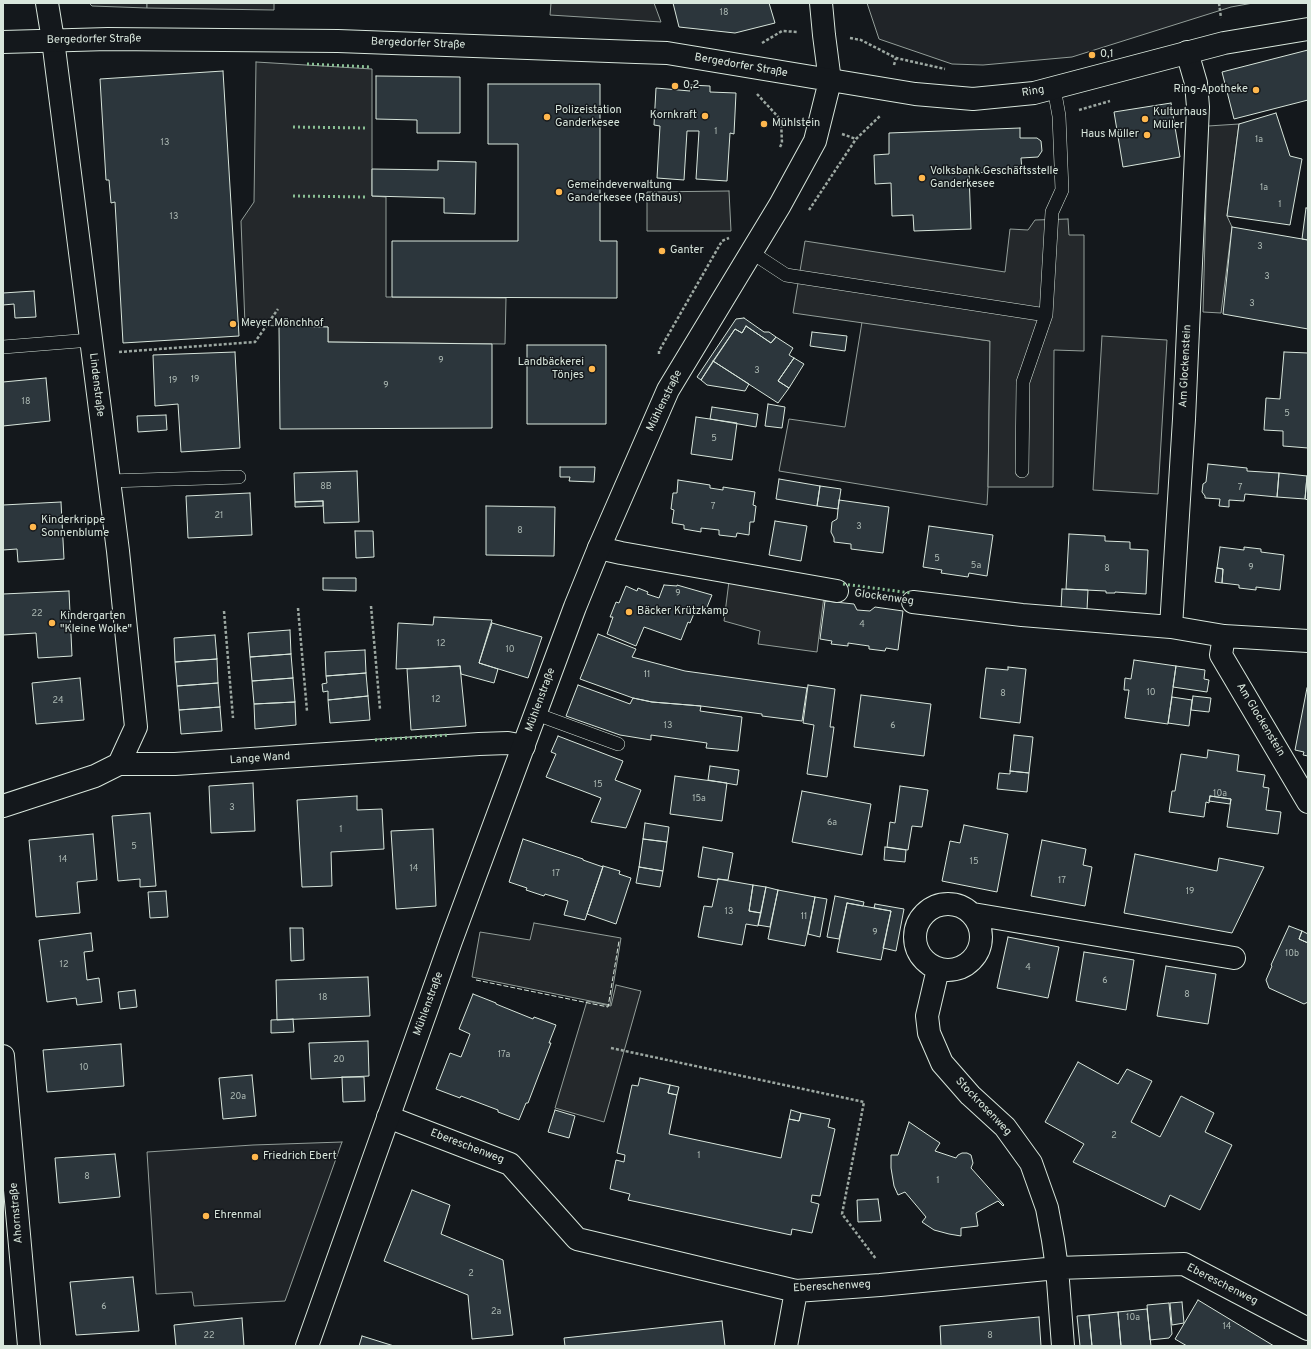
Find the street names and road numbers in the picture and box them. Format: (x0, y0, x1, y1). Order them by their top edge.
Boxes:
street label: Bergedorfer Straße (47, 33, 141, 47)
street label: Bergedorfer Straße (371, 36, 465, 52)
street label: Bergedorfer Straße (693, 51, 789, 81)
street label: Ring (1021, 84, 1045, 100)
street label: Am Glockenstein (1177, 324, 1195, 408)
street label: Lindenstraße (86, 352, 106, 418)
street label: Mühlenstraße (644, 368, 686, 434)
street label: Glockenweg (853, 587, 915, 609)
street label: Mühlenstraße (523, 666, 559, 734)
street label: Am Glockenstein (1233, 681, 1287, 759)
street label: Lange Wand (229, 750, 291, 768)
street label: Mühlenstraße (411, 970, 447, 1038)
street label: Stockrosenweg (952, 1075, 1014, 1139)
street label: Ebereschenweg (428, 1127, 506, 1167)
street label: Ahornstraße (8, 1182, 26, 1244)
street label: Ebereschenweg (1184, 1261, 1260, 1309)
street label: Ebereschenweg (793, 1278, 871, 1296)

